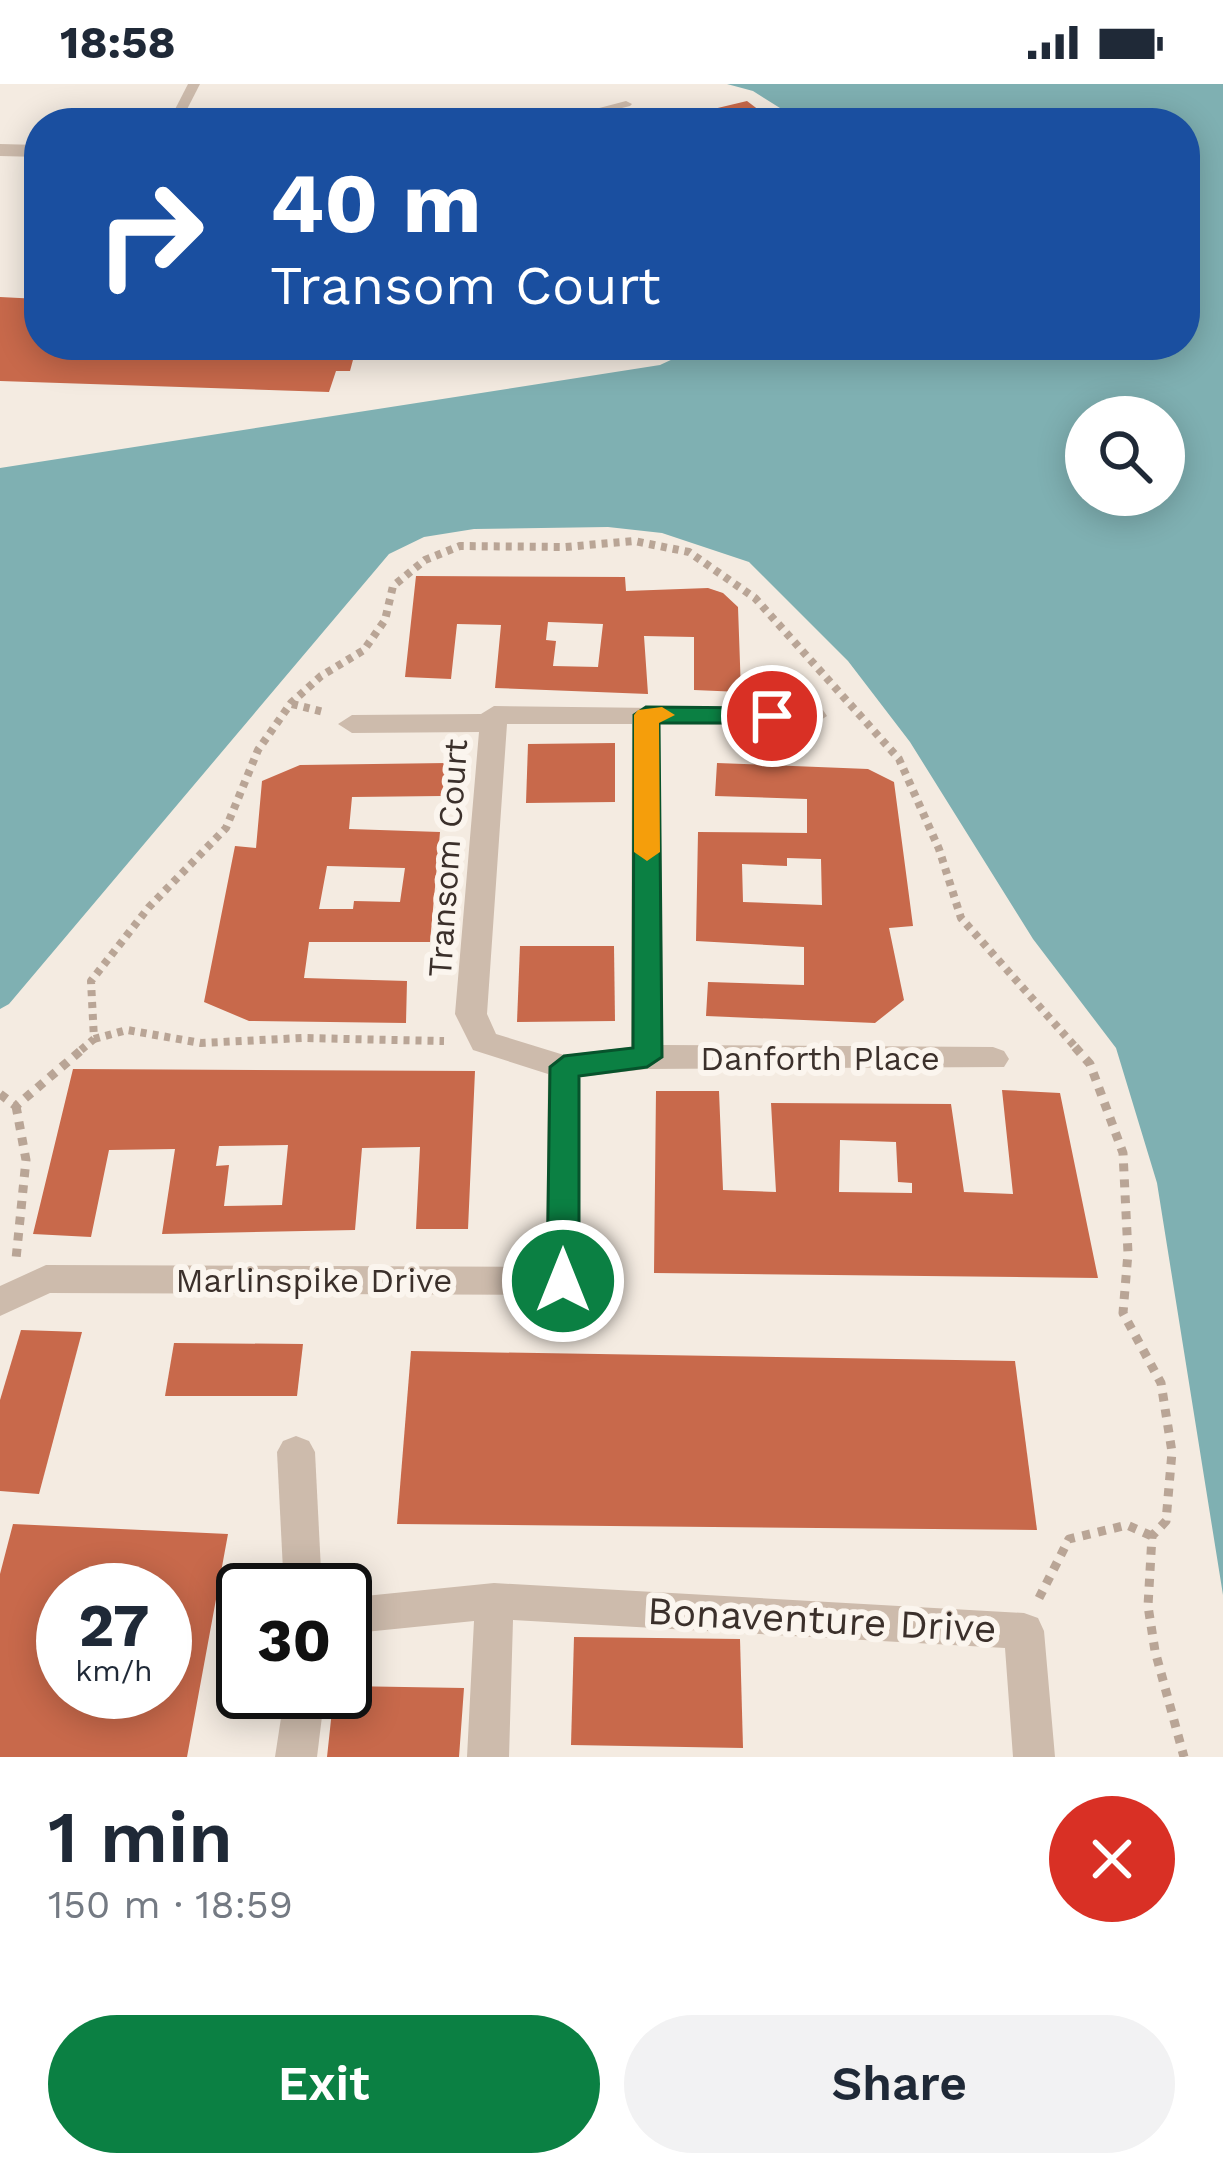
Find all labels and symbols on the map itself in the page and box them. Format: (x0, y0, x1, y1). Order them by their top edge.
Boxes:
pin (721, 665, 823, 767)
street label: Transom Court (420, 737, 475, 978)
street label: Danforth Place (700, 1039, 940, 1078)
position arrow (500, 1218, 626, 1344)
street label: Marlinspike Drive (176, 1261, 452, 1300)
speed limit sign: 30 (216, 1563, 372, 1719)
street label: Bonaventure Drive (646, 1588, 998, 1651)

